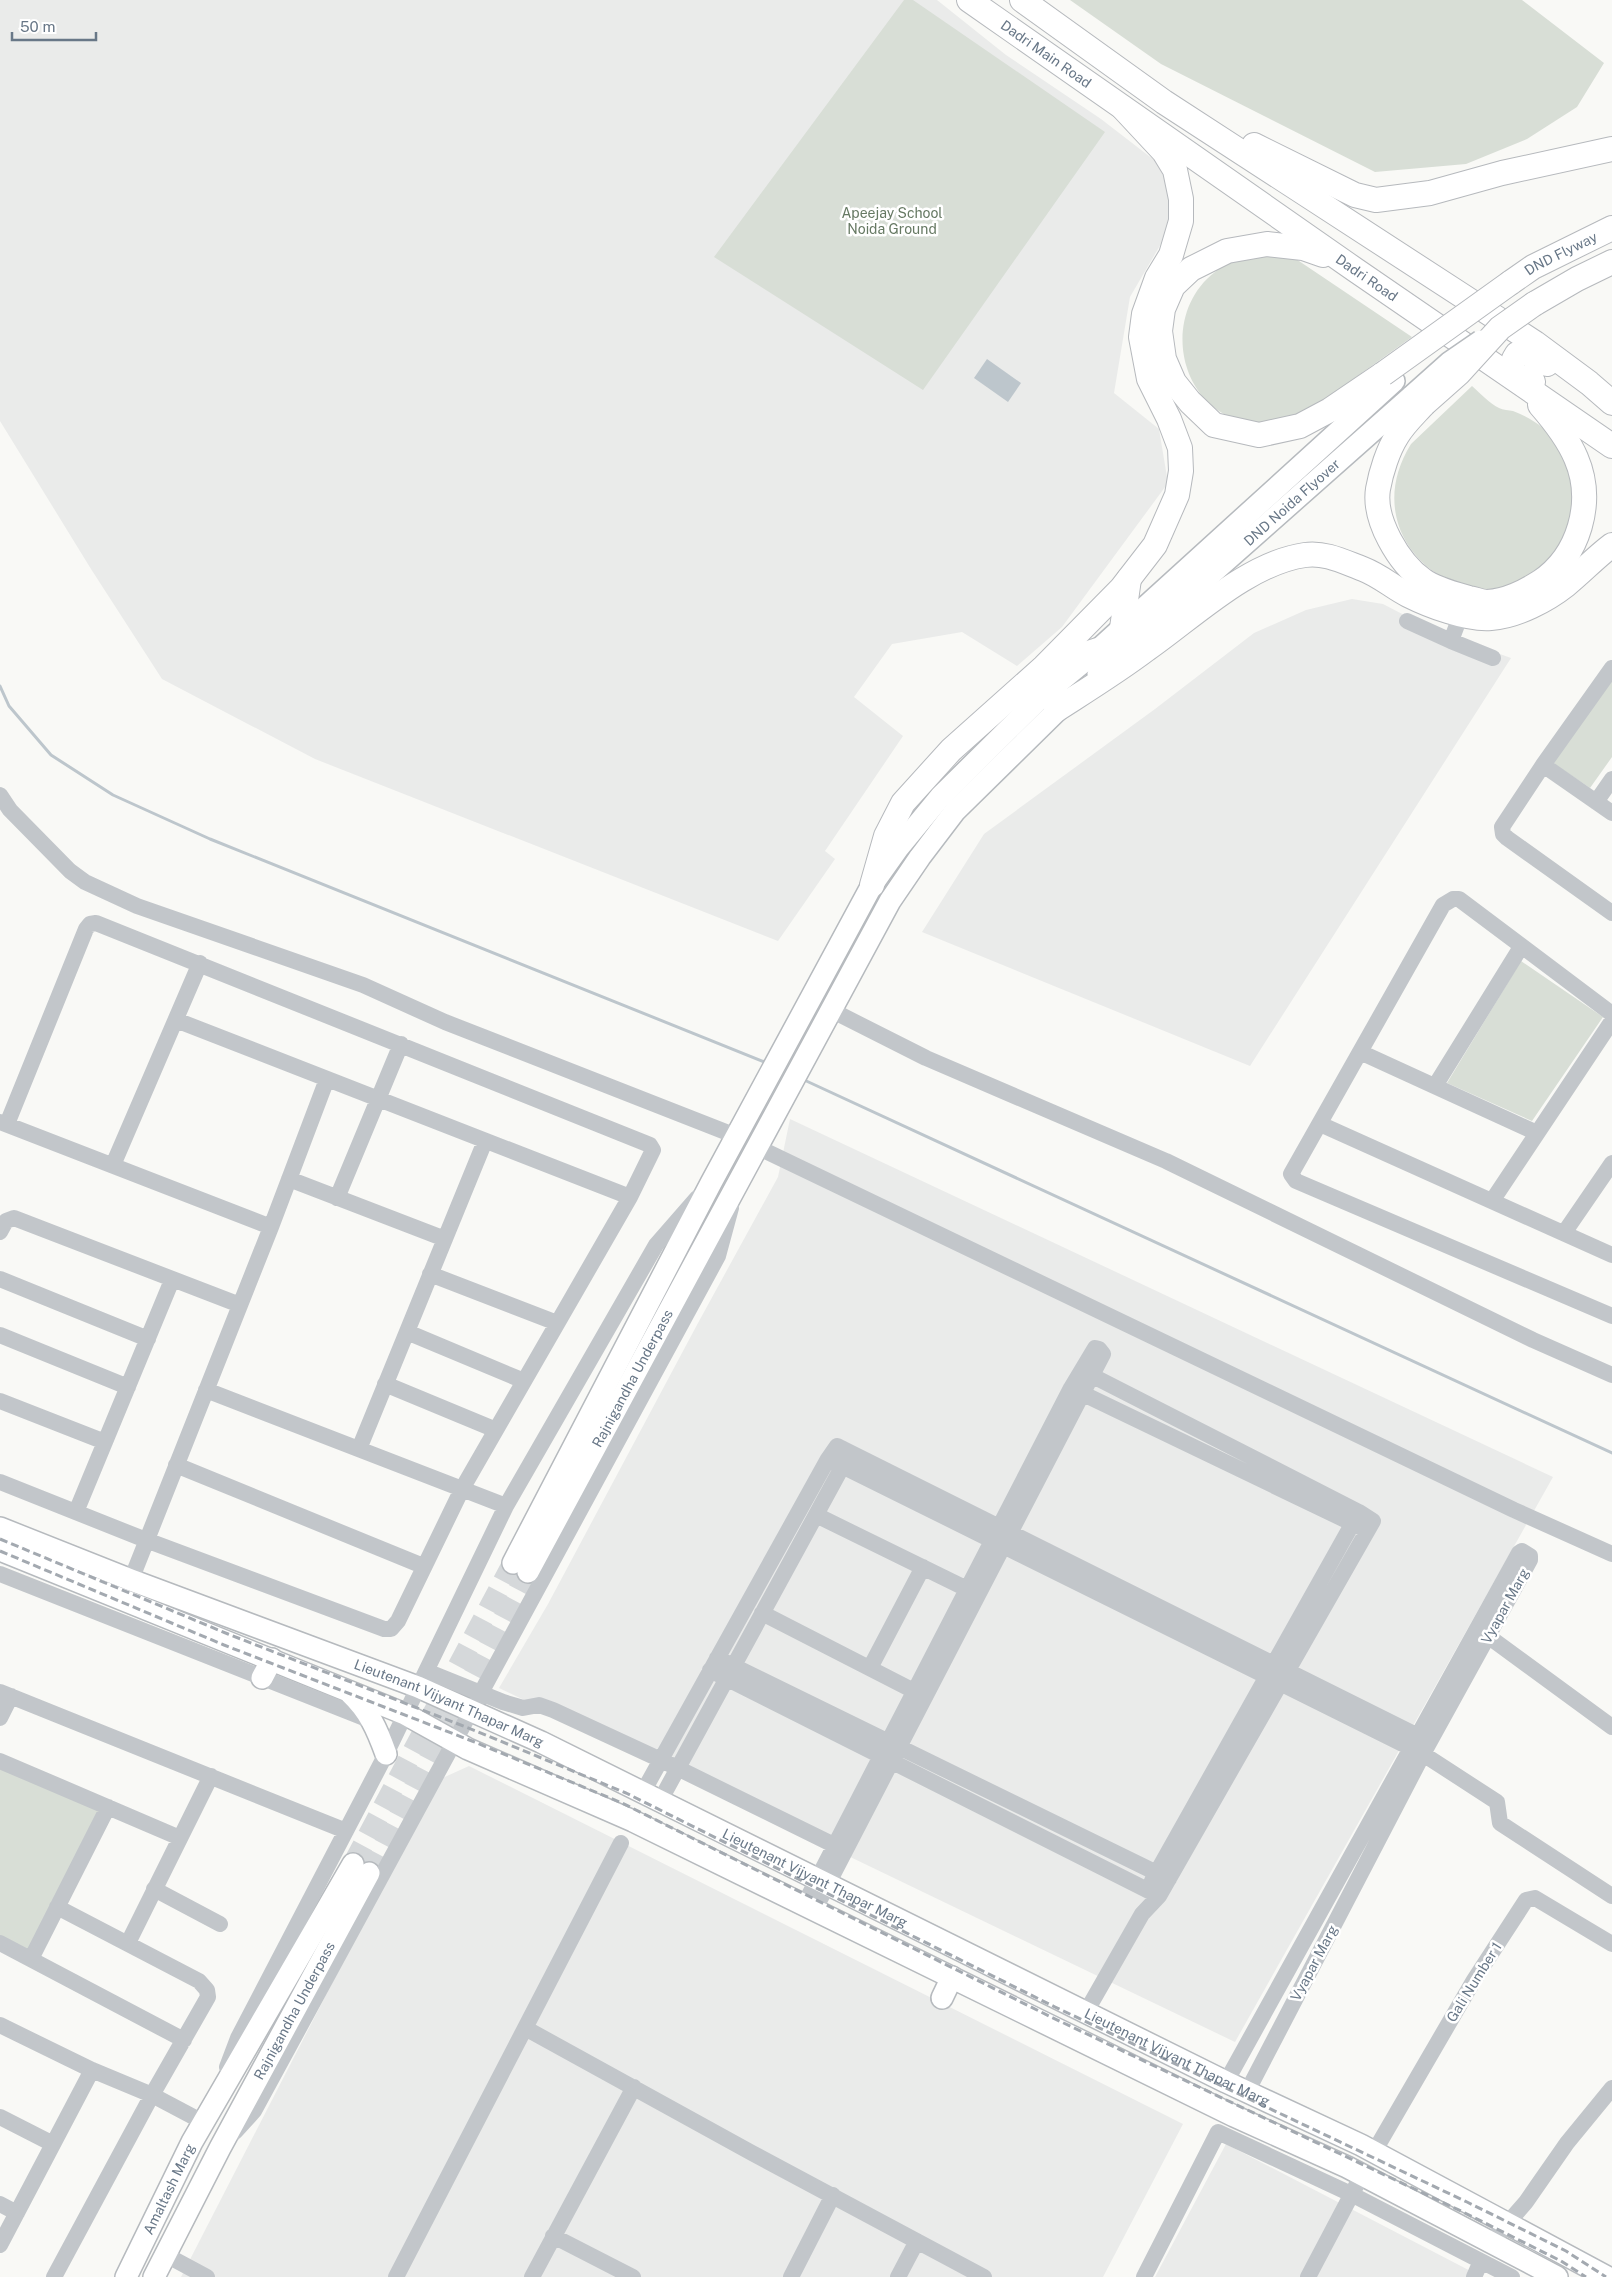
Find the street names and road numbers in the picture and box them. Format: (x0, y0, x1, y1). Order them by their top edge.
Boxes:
street label: Dadri Main Road (998, 17, 1094, 91)
street label: DND Flyway (1521, 228, 1600, 278)
street label: Dadri Road (1333, 251, 1401, 304)
street label: DND Noida Flyover (1241, 456, 1343, 549)
street label: Rajnigandha Underpass (589, 1307, 676, 1450)
street label: Vyapar Marg (1478, 1565, 1532, 1646)
street label: Lieutenant Vijyant Thapar Marg (352, 1656, 547, 1750)
street label: Lieutenant Vijyant Thapar Marg (720, 1825, 910, 1931)
street label: Vyapar Marg (1287, 1922, 1341, 2004)
street label: Rajnigandha Underpass (251, 1939, 338, 2082)
street label: Gali Number 1 (1443, 1939, 1505, 2025)
street label: Lieutenant Vijyant Thapar Marg (1082, 2005, 1273, 2109)
street label: Amaltash Marg (140, 2141, 198, 2237)

